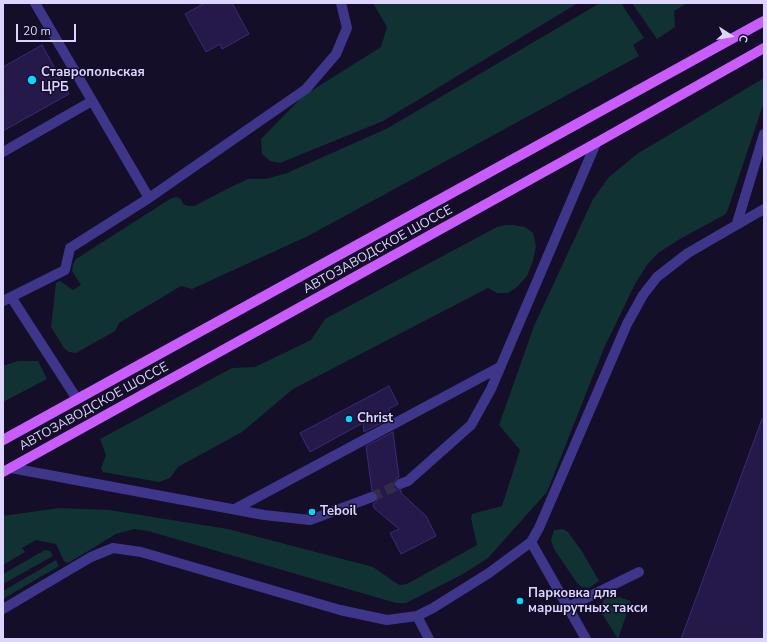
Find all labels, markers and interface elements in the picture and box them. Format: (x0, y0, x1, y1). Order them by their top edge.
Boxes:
scale bar (18, 16, 78, 42)
north arrow (711, 16, 751, 56)
text: 20 m (23, 23, 51, 39)
text: С (735, 33, 751, 44)
place label: Ставропольская ЦРБ (41, 65, 145, 96)
marker: Ставропольская ЦРБ (26, 74, 38, 86)
street label: АВТОЗАВОДСКОЕ ШОССЕ (301, 202, 455, 298)
street label: АВТОЗАВОДСКОЕ ШОССЕ (17, 359, 171, 455)
place label: Christ (357, 411, 393, 427)
marker: Christ (344, 414, 354, 424)
place label: Teboil (320, 504, 357, 520)
marker: Teboil (307, 507, 317, 517)
place label: Парковка для маршрутных такси (528, 586, 648, 617)
marker: Парковка для маршрутных такси (515, 596, 525, 606)

